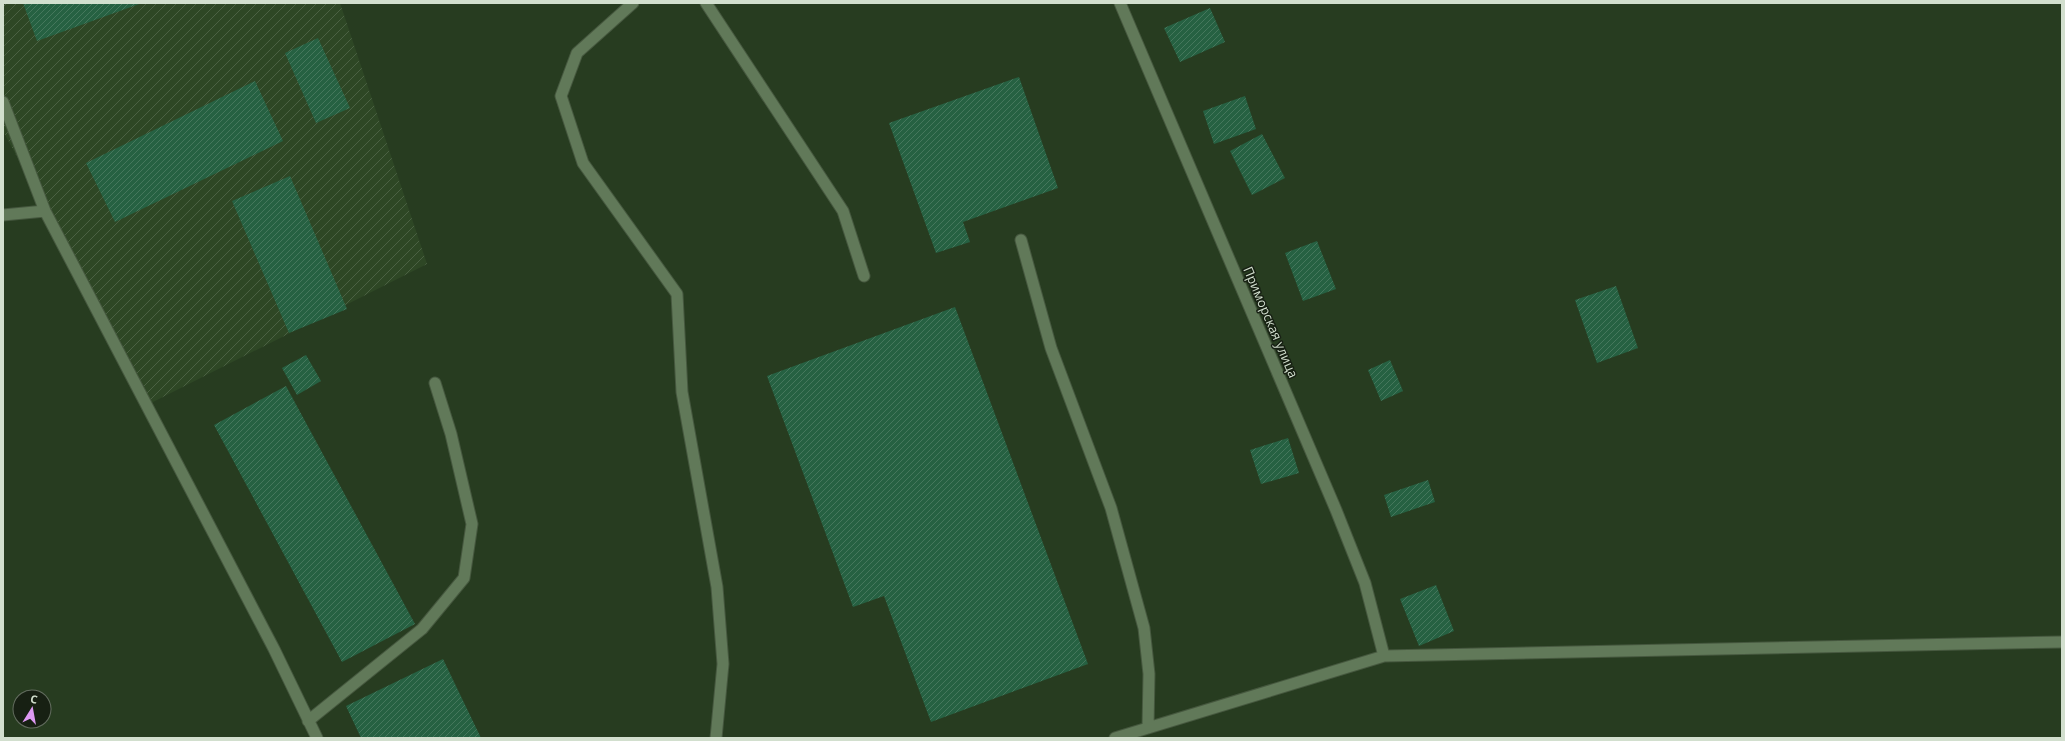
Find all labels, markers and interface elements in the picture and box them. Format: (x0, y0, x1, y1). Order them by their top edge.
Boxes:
street label: Приморская улица (1239, 264, 1303, 380)
north arrow (12, 689, 52, 729)
text: С (29, 691, 39, 707)

